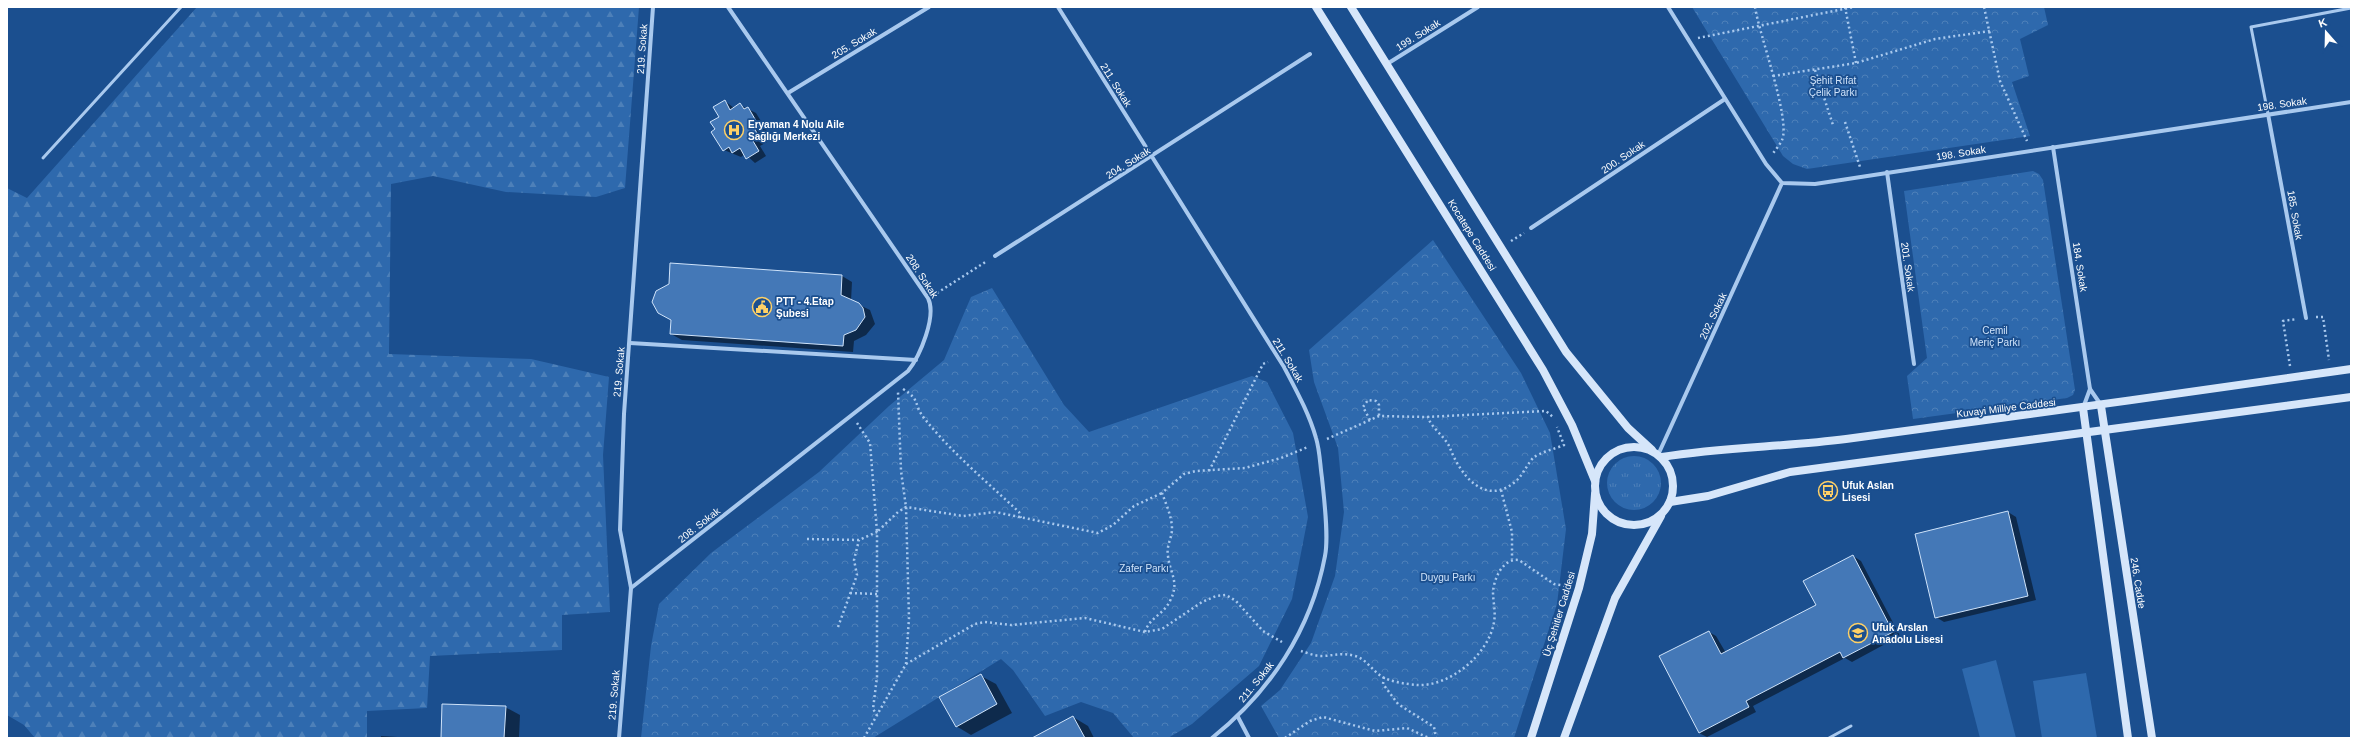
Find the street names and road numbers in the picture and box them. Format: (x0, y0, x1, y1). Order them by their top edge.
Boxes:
street label: 199. Sokak (1394, 17, 1443, 53)
street label: 219. Sokak (635, 23, 649, 74)
street label: 205. Sokak (830, 25, 879, 61)
street label: 211. Sokak (1098, 61, 1134, 110)
street label: 198. Sokak (2256, 95, 2309, 113)
street label: 200. Sokak (1599, 138, 1648, 176)
street label: 198. Sokak (1935, 143, 1988, 162)
street label: 204. Sokak (1104, 145, 1153, 181)
street label: 185. Sokak (2285, 189, 2305, 242)
street label: Kocatepe Caddesi (1446, 197, 1498, 273)
street label: 201. Sokak (1899, 241, 1917, 294)
street label: 184. Sokak (2071, 241, 2090, 294)
street label: 208. Sokak (904, 252, 941, 301)
street label: 202. Sokak (1697, 290, 1729, 341)
street label: 211. Sokak (1271, 336, 1306, 385)
street label: 219. Sokak (611, 346, 627, 397)
street label: Kuvayi Milliye Caddesi (1956, 396, 2056, 420)
street label: 208. Sokak (676, 505, 723, 545)
street label: 246. Cadde (2129, 557, 2148, 610)
street label: Üç Şehitler Caddesi (1541, 570, 1577, 658)
street label: 211. Sokak (1236, 659, 1276, 705)
street label: 219. Sokak (606, 669, 622, 720)

